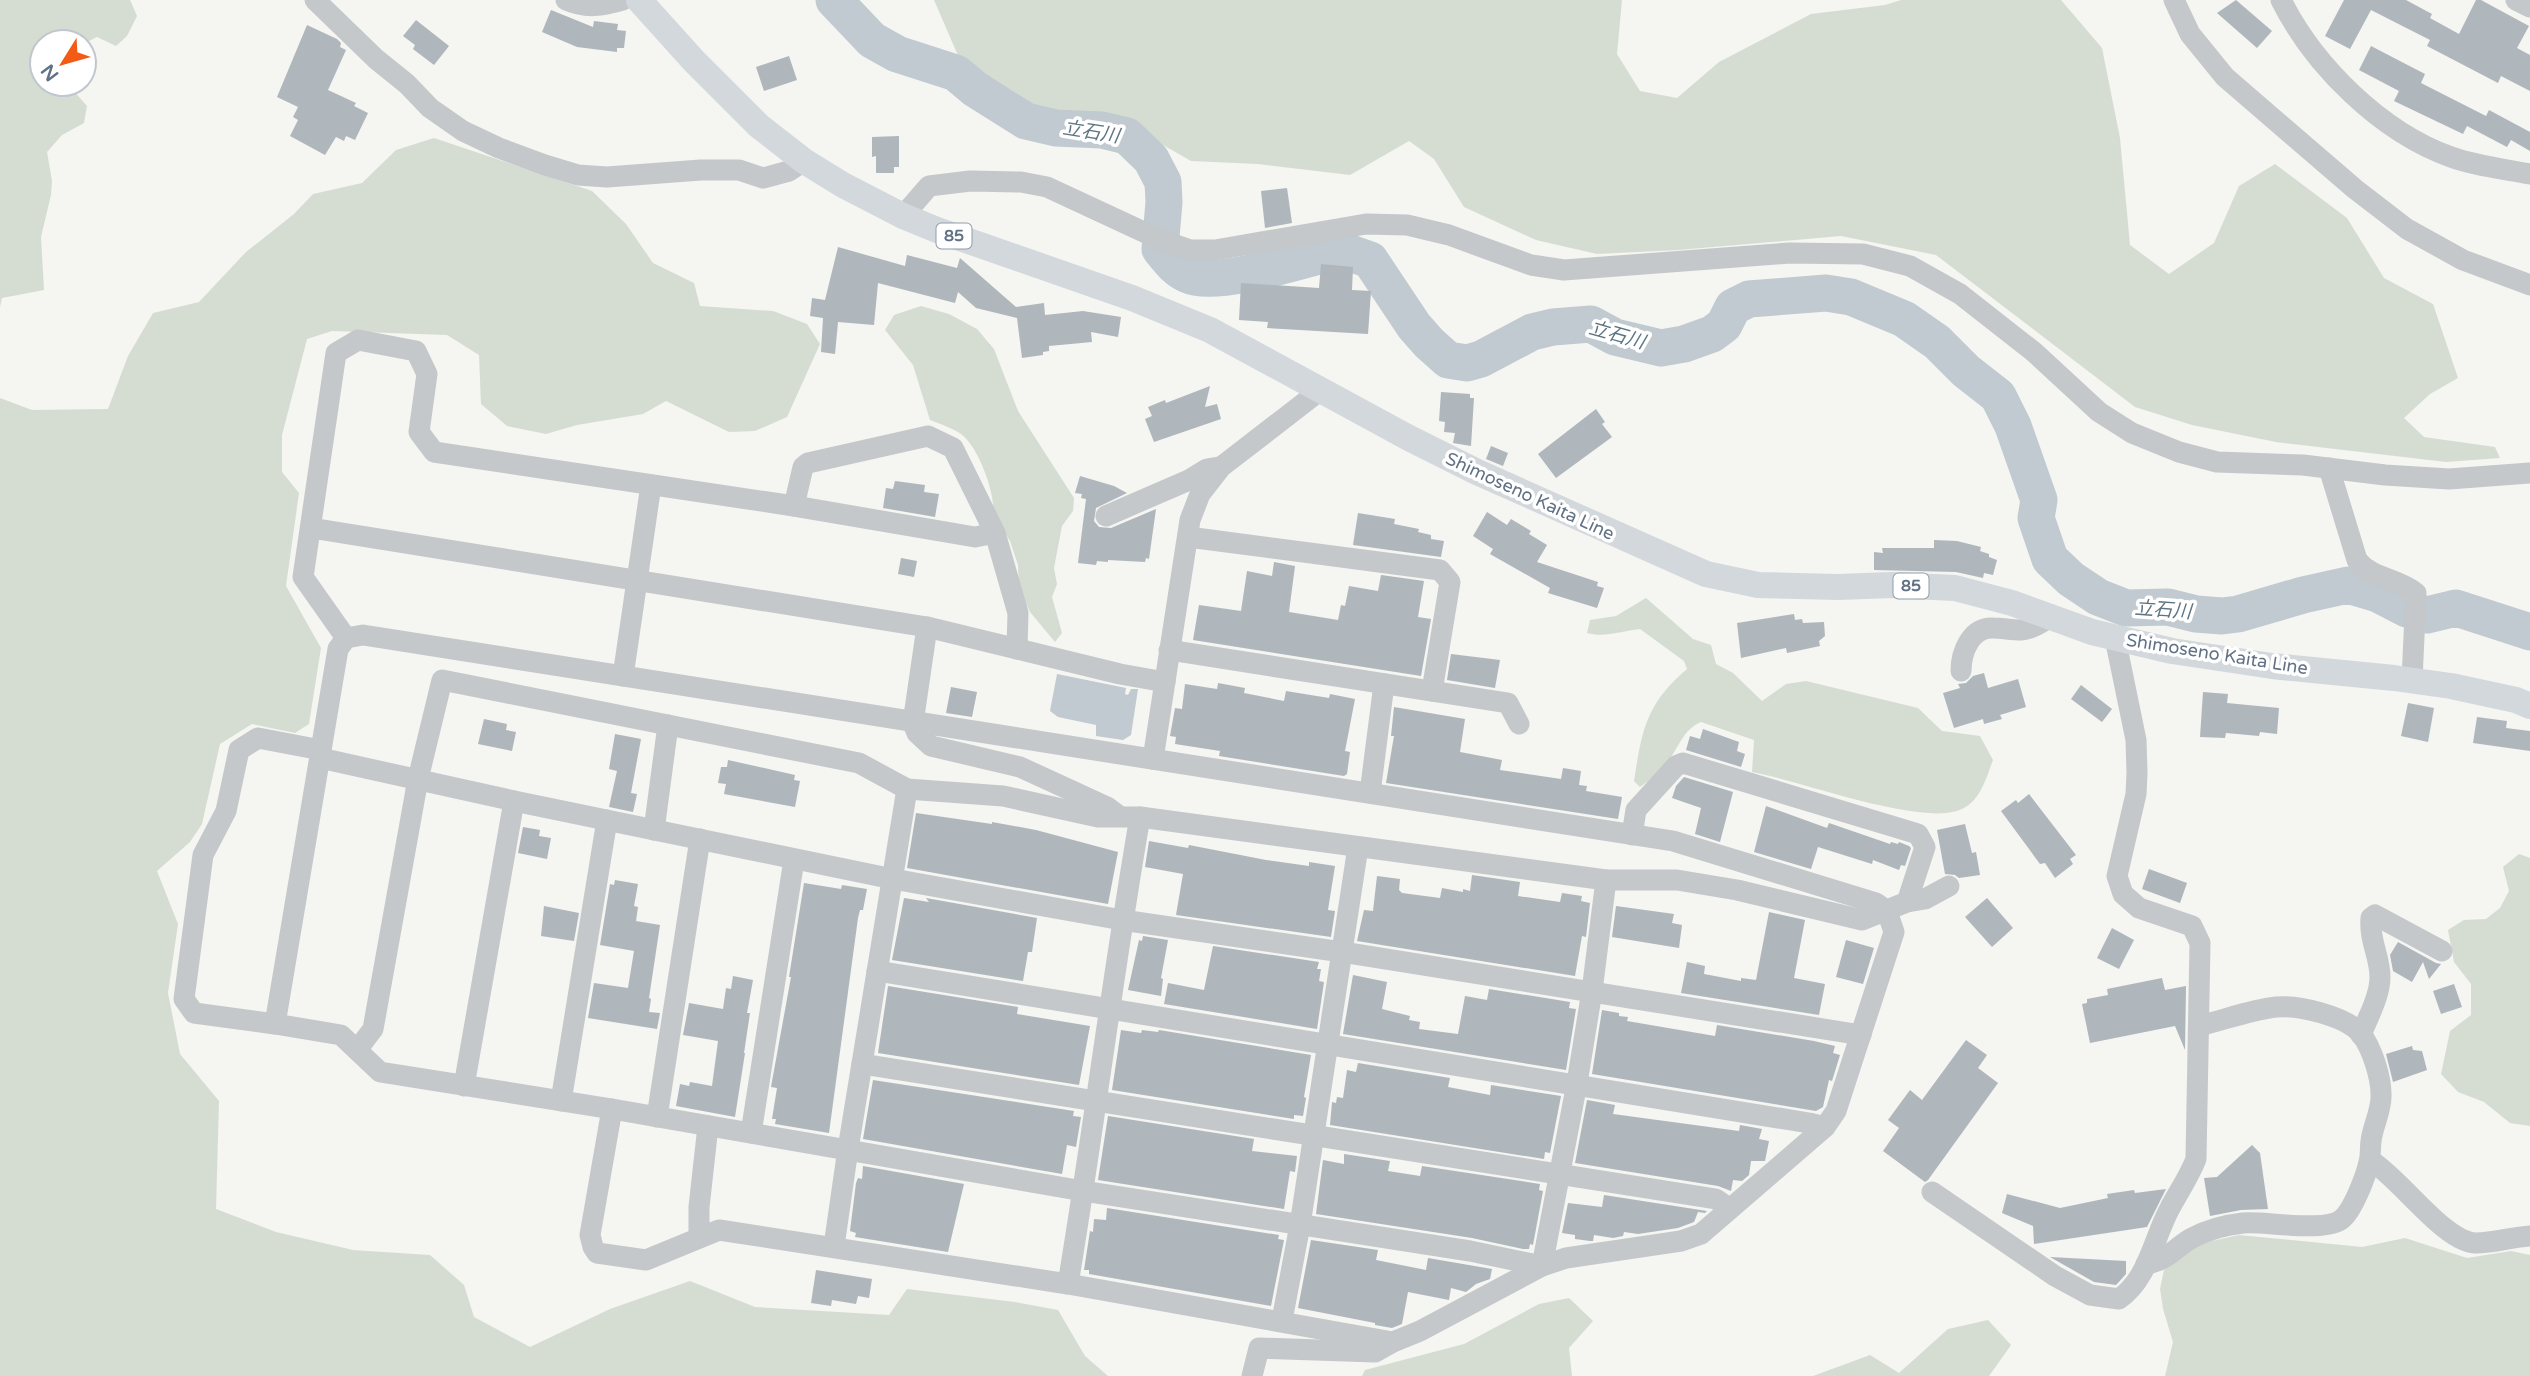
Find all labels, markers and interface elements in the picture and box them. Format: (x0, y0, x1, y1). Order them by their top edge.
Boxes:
north arrow (28, 28, 98, 98)
text: N (37, 60, 64, 85)
water label: 立石川 (1061, 117, 1123, 148)
road number: 85 (936, 224, 972, 248)
water label: 立石川 (1587, 317, 1649, 354)
street label: Shimoseno Kaita Line (1442, 447, 1618, 545)
road number: 85 (1894, 573, 1928, 598)
water label: 立石川 (2134, 597, 2194, 623)
street label: Shimoseno Kaita Line (2125, 629, 2309, 679)

